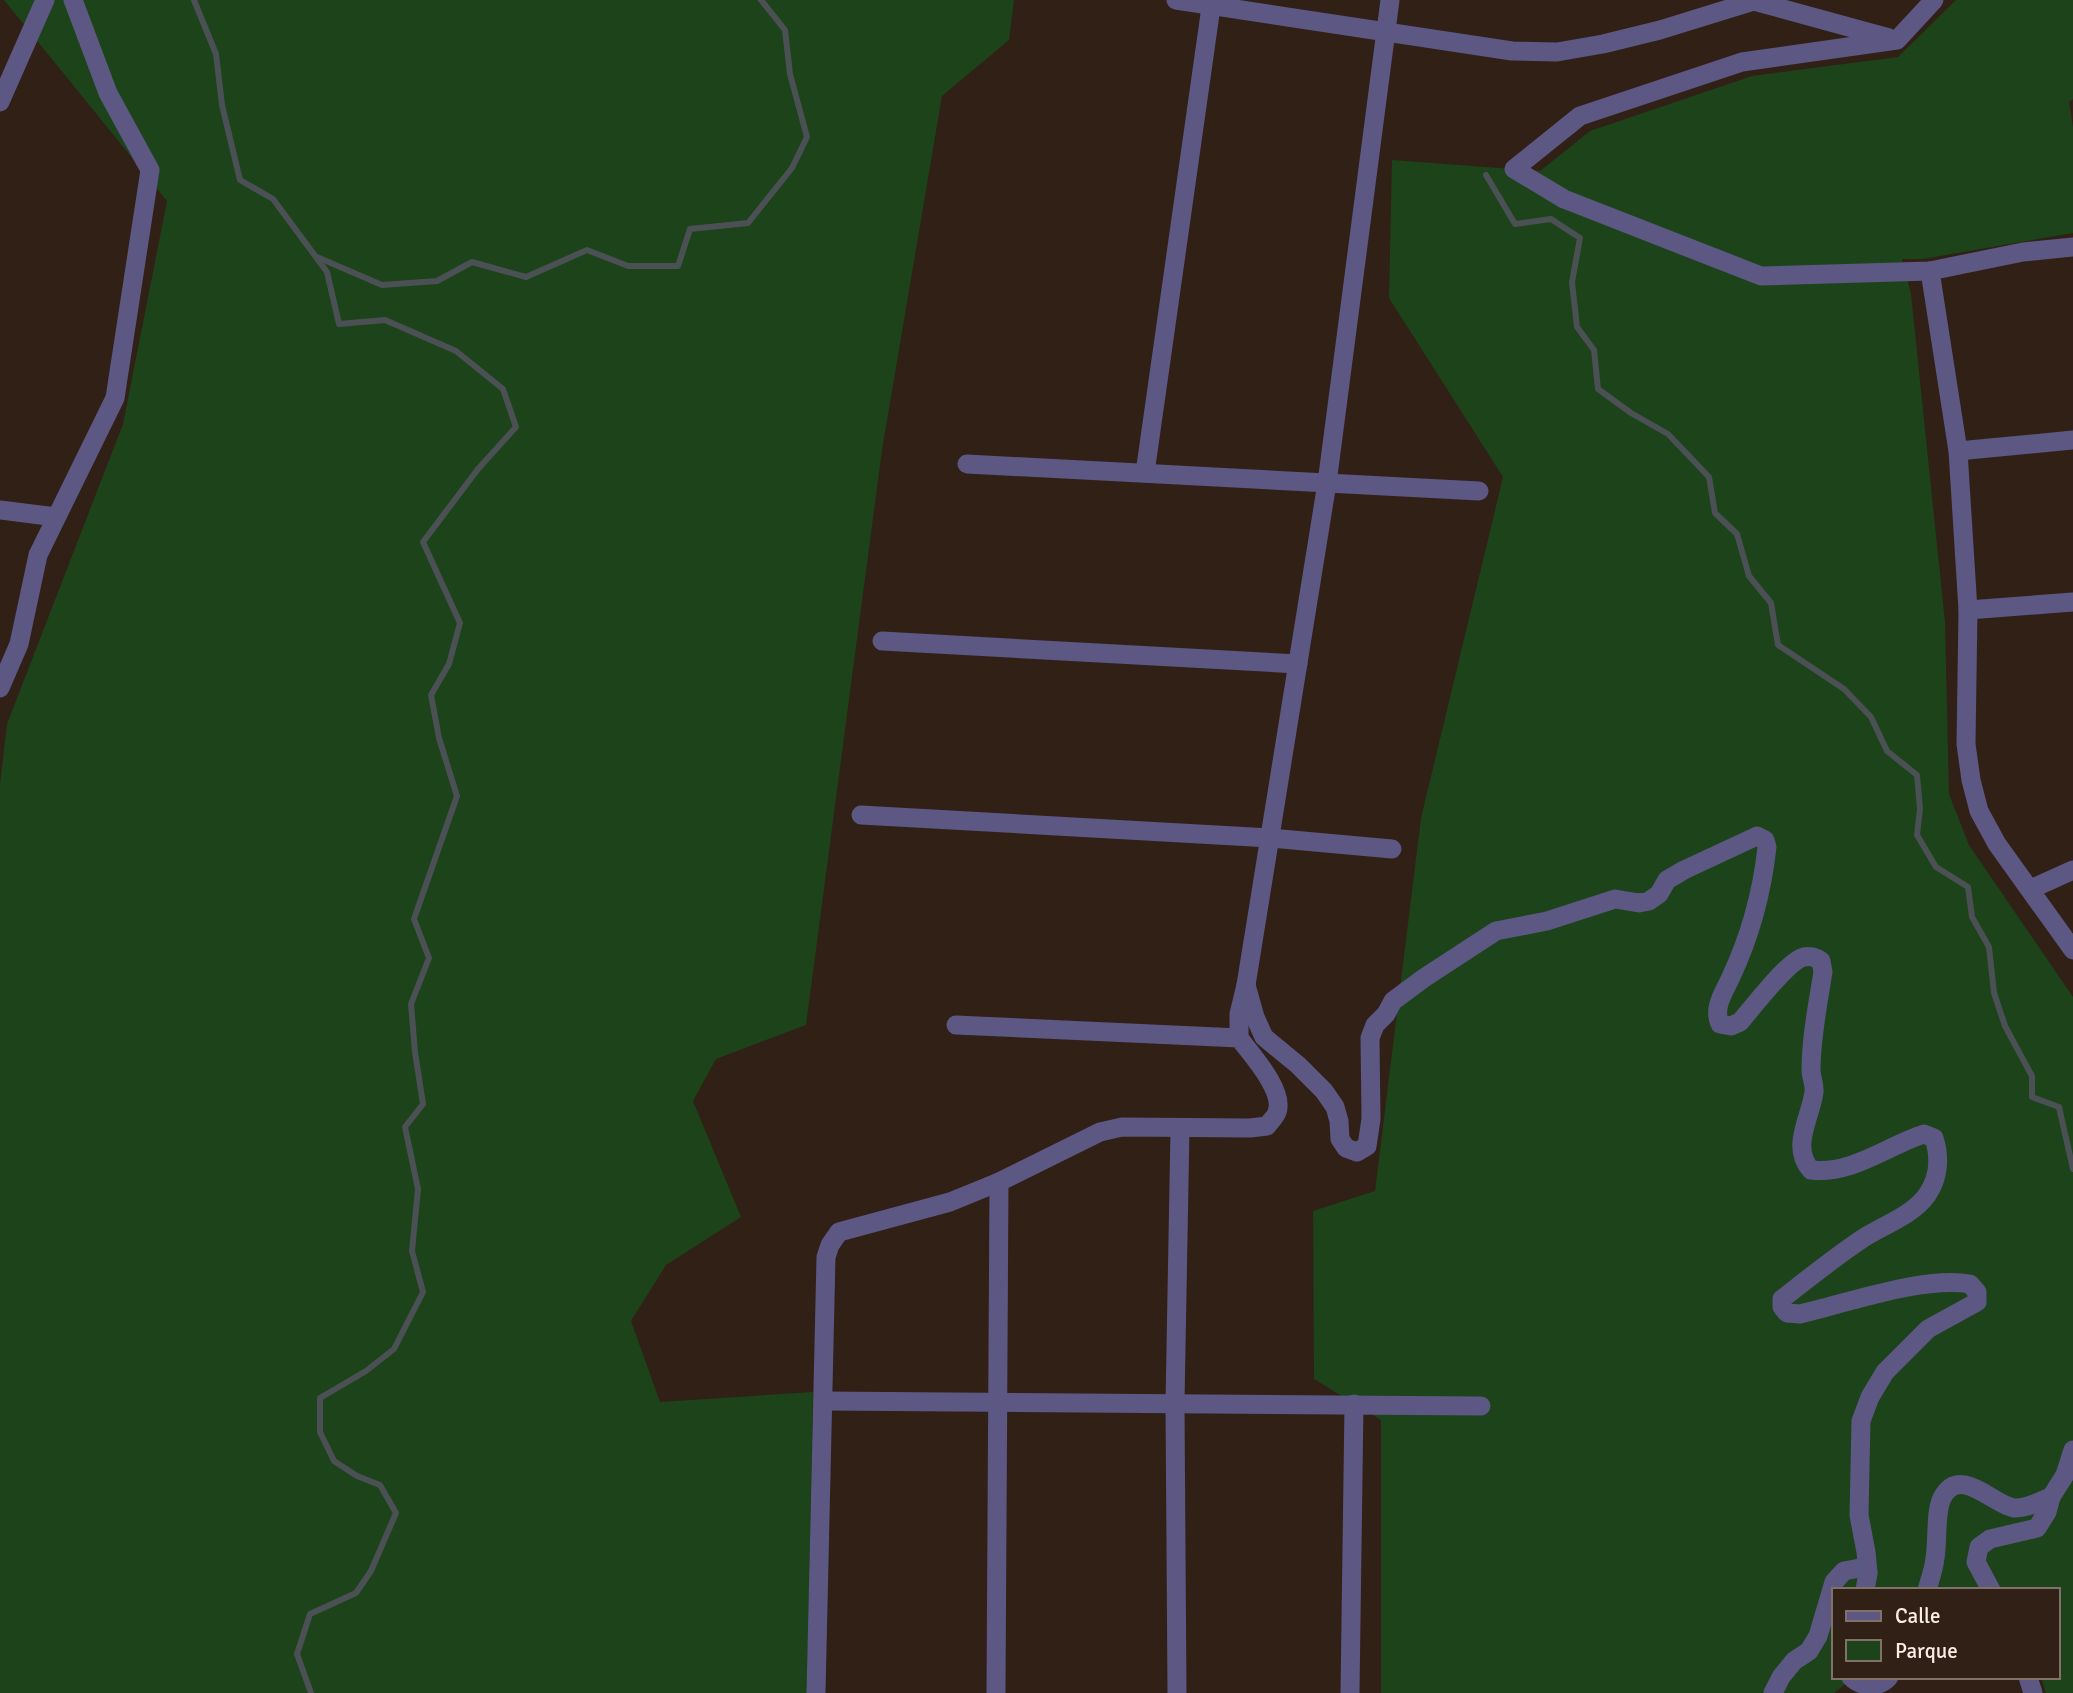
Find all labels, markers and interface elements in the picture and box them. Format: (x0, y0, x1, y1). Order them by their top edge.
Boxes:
legend (1832, 1588, 2059, 1679)
text: Calle (1895, 1603, 1941, 1629)
text: Parque (1895, 1638, 1958, 1664)

